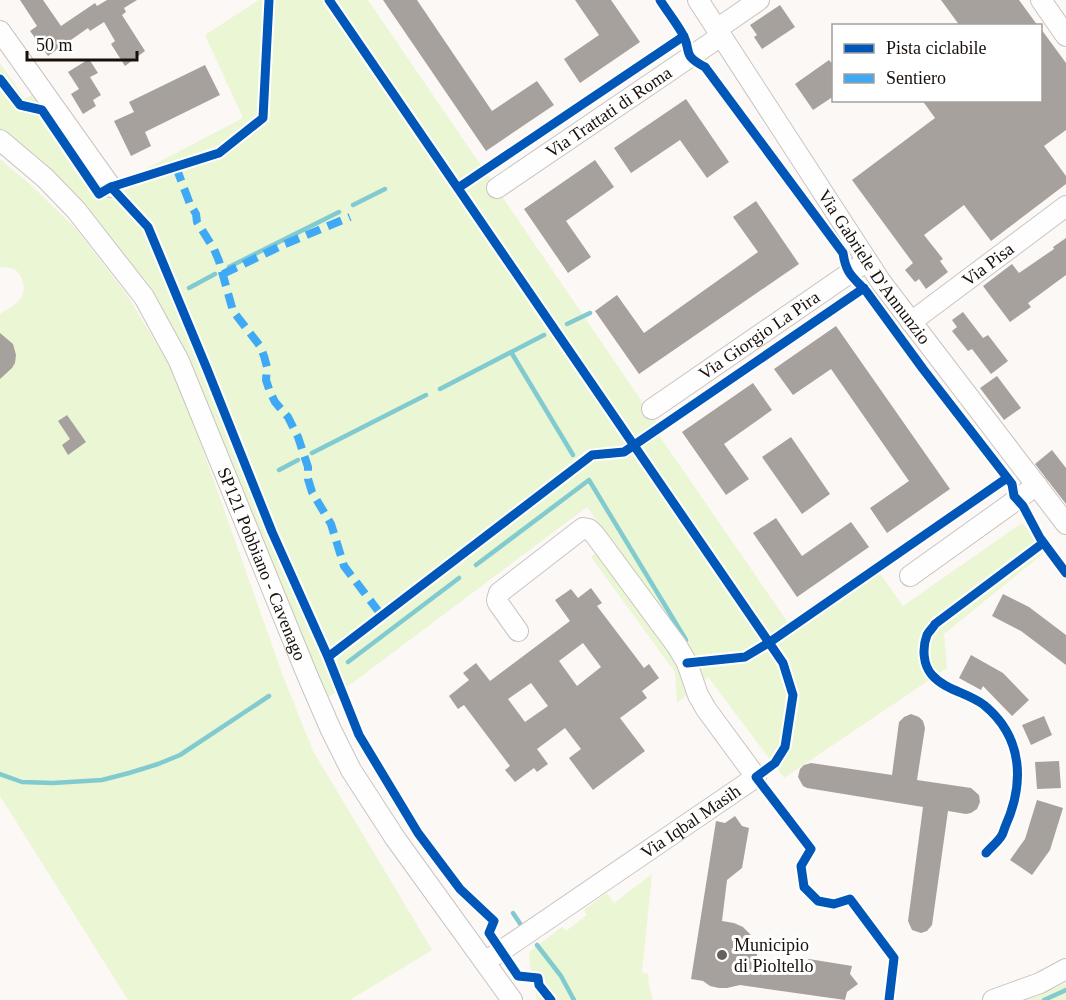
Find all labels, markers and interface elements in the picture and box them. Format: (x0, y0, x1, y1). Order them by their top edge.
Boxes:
scale bar (27, 24, 136, 62)
legend (832, 24, 1042, 102)
text: 50 m (36, 35, 73, 55)
text: Pista ciclabile (886, 38, 986, 58)
street label: Via Trattati di Roma (542, 62, 675, 162)
text: Sentiero (886, 68, 946, 88)
street label: Via Gabriele D'Annunzio (814, 186, 935, 348)
street label: Via Pisa (958, 239, 1018, 290)
street label: Via Giorgio La Pira (695, 287, 823, 384)
street label: SP121 Pobbiano - Cavenago (214, 465, 310, 663)
street label: Via Iqbal Masih (637, 781, 744, 863)
place label: Municipio di Pioltello (734, 935, 814, 976)
marker: Municipio di Pioltello (715, 948, 729, 962)

